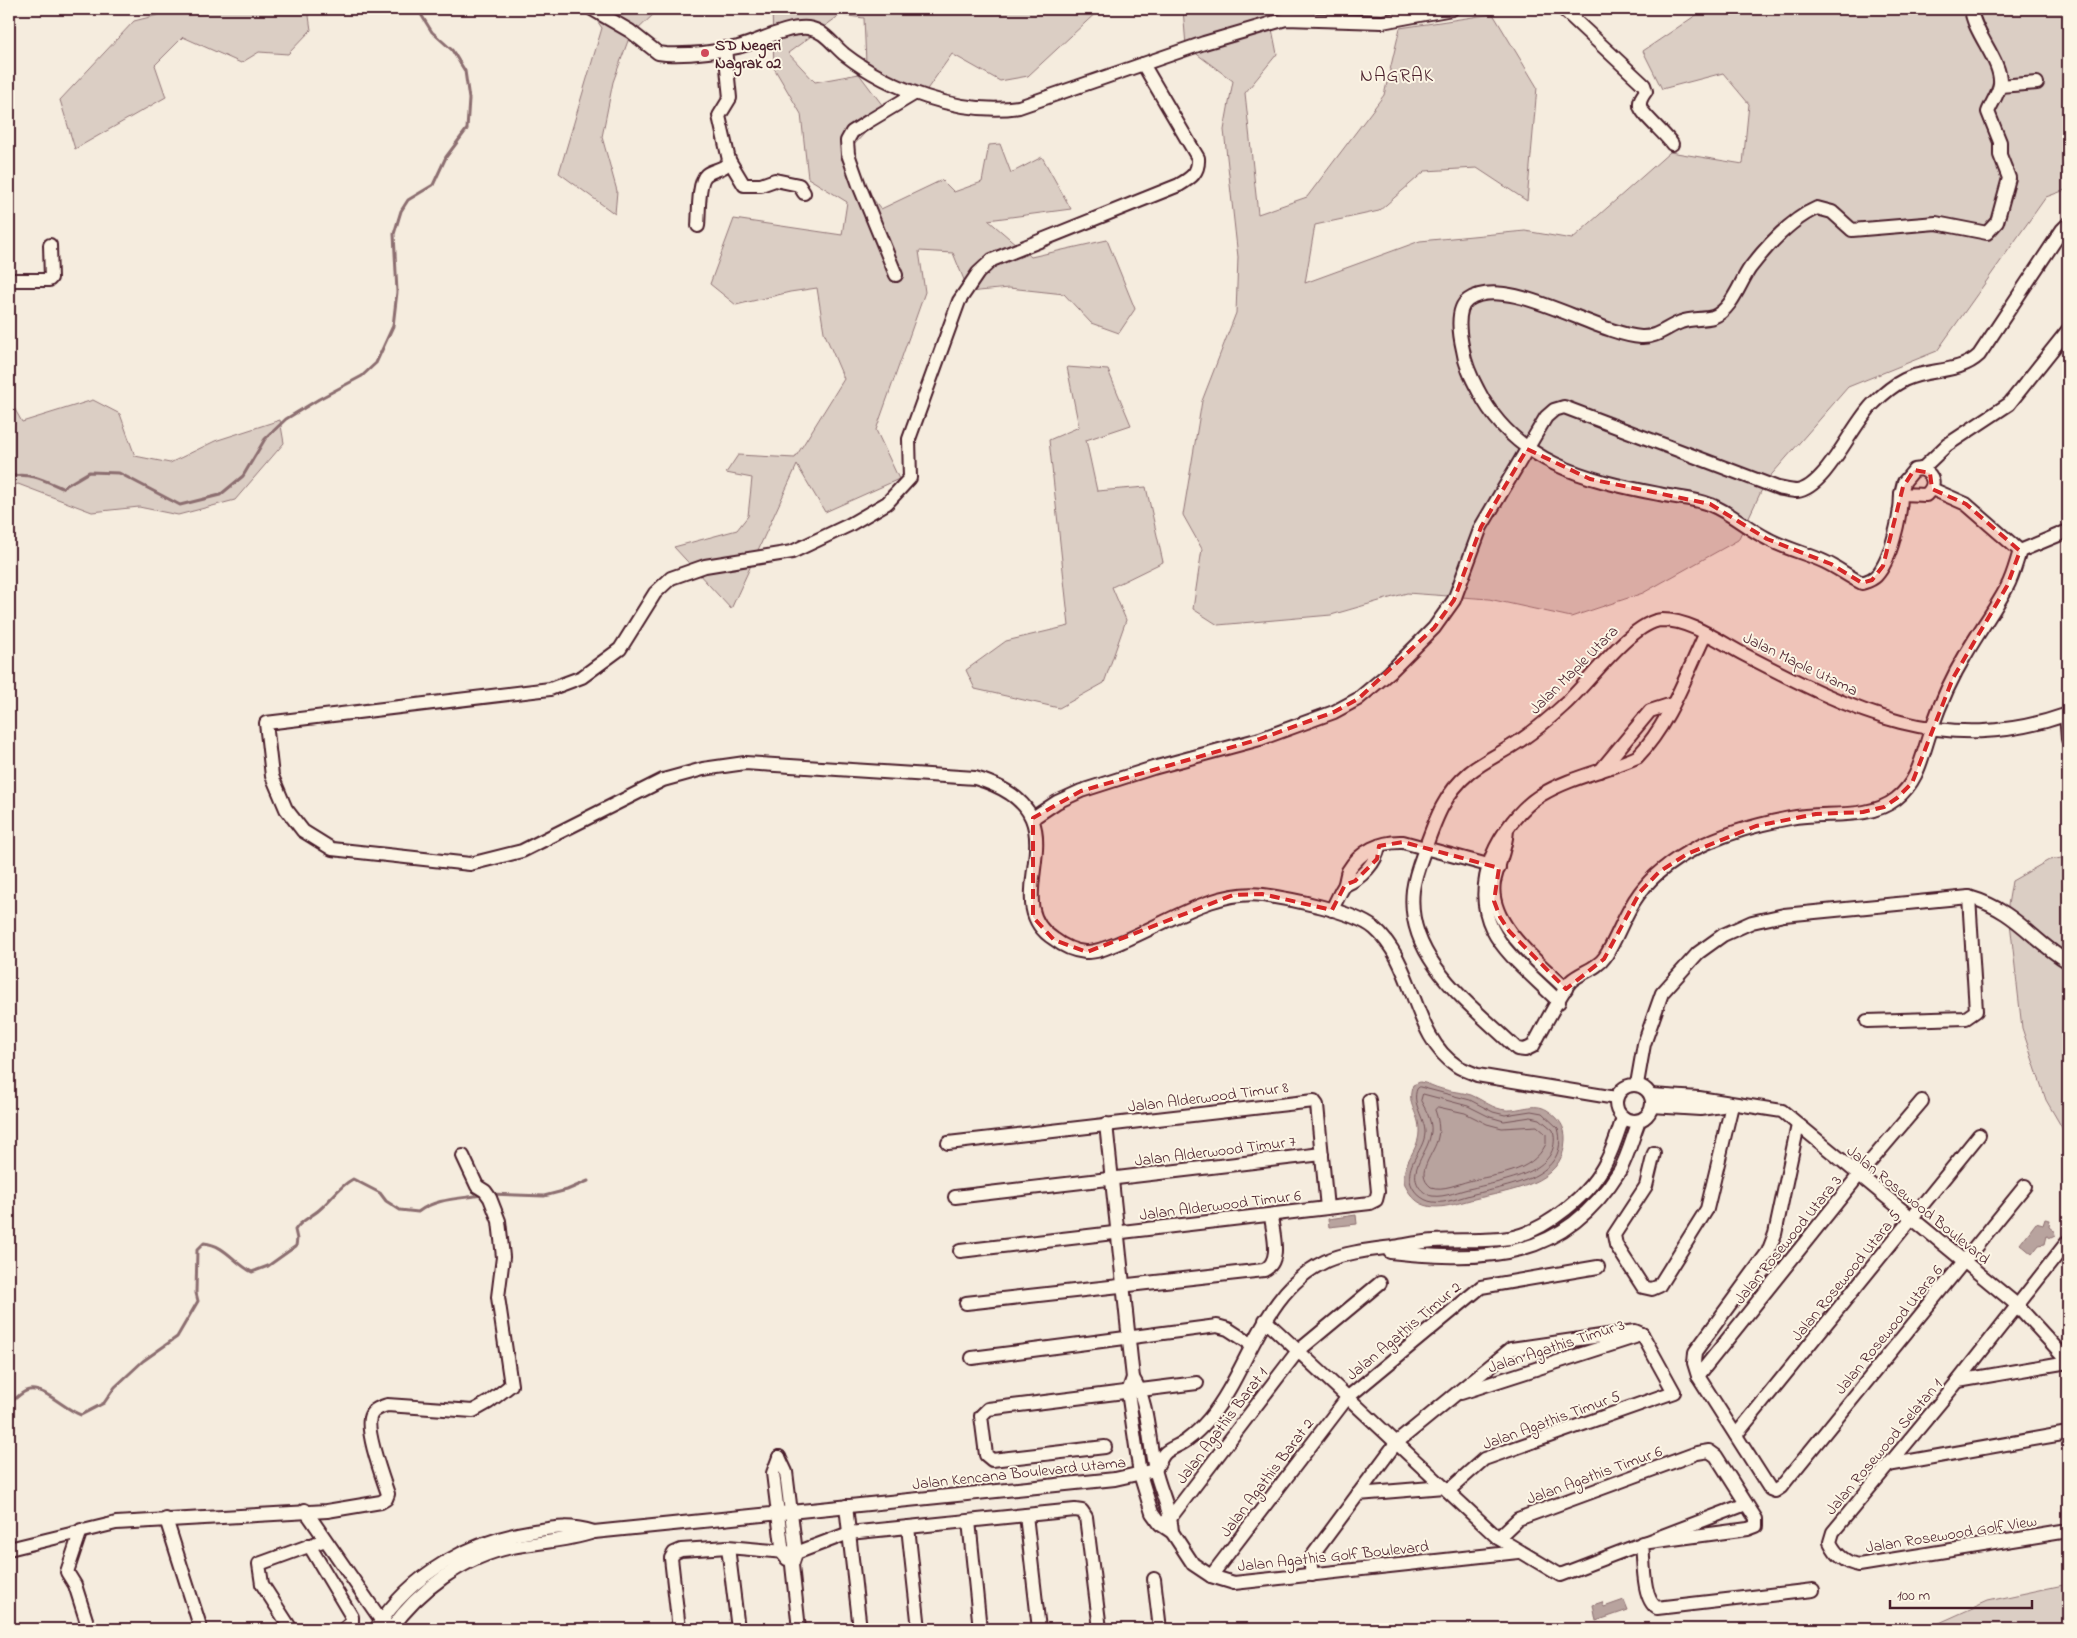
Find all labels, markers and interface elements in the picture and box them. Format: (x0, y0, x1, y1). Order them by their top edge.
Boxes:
place label: SD Negeri Nagrak 02 (715, 34, 781, 77)
marker: SD Negeri Nagrak 02 (699, 47, 711, 59)
district label: NAGRAK (1360, 63, 1434, 90)
street label: Jalan Maple Utara (1524, 620, 1625, 721)
street label: Jalan Maple Utama (1739, 627, 1862, 703)
street label: Jalan Alderwood Timur 8 (1126, 1076, 1290, 1120)
street label: Jalan Alderwood Timur 7 (1133, 1130, 1298, 1174)
street label: Jalan Rosewood Boulevard (1841, 1140, 1995, 1271)
street label: Jalan Rosewood Utara 3 (1729, 1170, 1848, 1310)
street label: Jalan Alderwood Timur 6 (1138, 1184, 1303, 1228)
street label: Jalan Rosewood Utara 5 (1786, 1205, 1907, 1347)
street label: Jalan Rosewood Utara 6 (1830, 1260, 1950, 1400)
street label: Jalan Agathis Timur 2 (1341, 1276, 1467, 1387)
street label: Jalan Agathis Timur 3 (1485, 1313, 1628, 1380)
street label: Jalan Agathis Barat 1 (1171, 1363, 1275, 1490)
street label: Jalan Rosewood Selatan 1 (1820, 1374, 1949, 1521)
street label: Jalan Agathis Timur 5 (1479, 1385, 1624, 1457)
street label: Jalan Agathis Barat 2 (1215, 1414, 1320, 1543)
street label: Jalan Agathis Timur 6 (1523, 1440, 1666, 1512)
street label: Jalan Kencana Boulevard Utama (911, 1451, 1127, 1497)
street label: Jalan Rosewood Golf View (1864, 1510, 2039, 1560)
street label: Jalan Agathis Golf Boulevard (1236, 1535, 1430, 1579)
scale bar (1890, 1578, 2032, 1610)
text: 100 m (1897, 1585, 1930, 1607)

